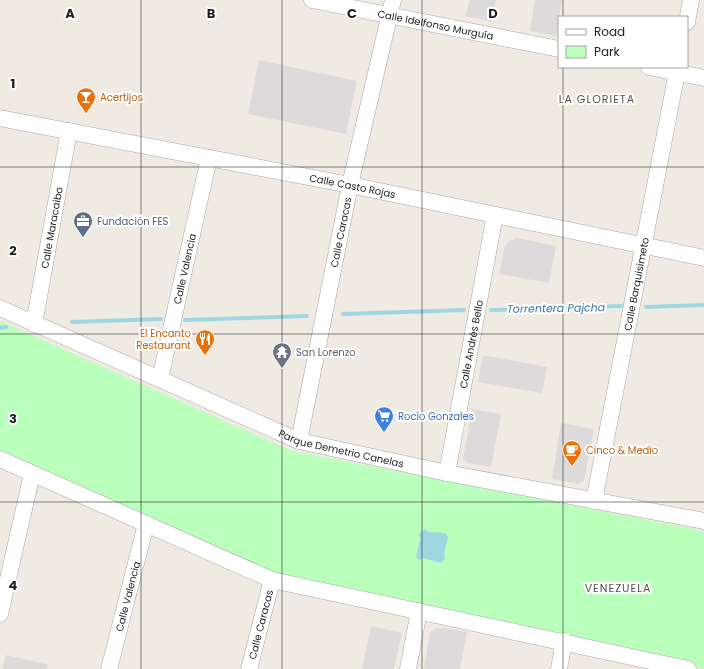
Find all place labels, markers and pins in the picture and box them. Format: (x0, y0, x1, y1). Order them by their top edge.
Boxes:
bar icon: Acertijos (75, 86, 97, 114)
place label: Acertijos (100, 90, 143, 105)
office icon: Fundación FES (72, 210, 94, 238)
place label: Fundación FES (97, 214, 169, 229)
place label: El Encanto Restaurant (136, 326, 191, 353)
restaurant icon: El Encanto Restaurant (194, 328, 216, 356)
temple icon: San Lorenzo (271, 341, 293, 369)
place label: San Lorenzo (296, 345, 356, 360)
supermarket icon: Rocío Gonzales (373, 405, 395, 433)
place label: Rocío Gonzales (398, 409, 474, 424)
cafe icon: Cinco & Medio (561, 439, 583, 467)
place label: Cinco & Medio (586, 443, 658, 458)

